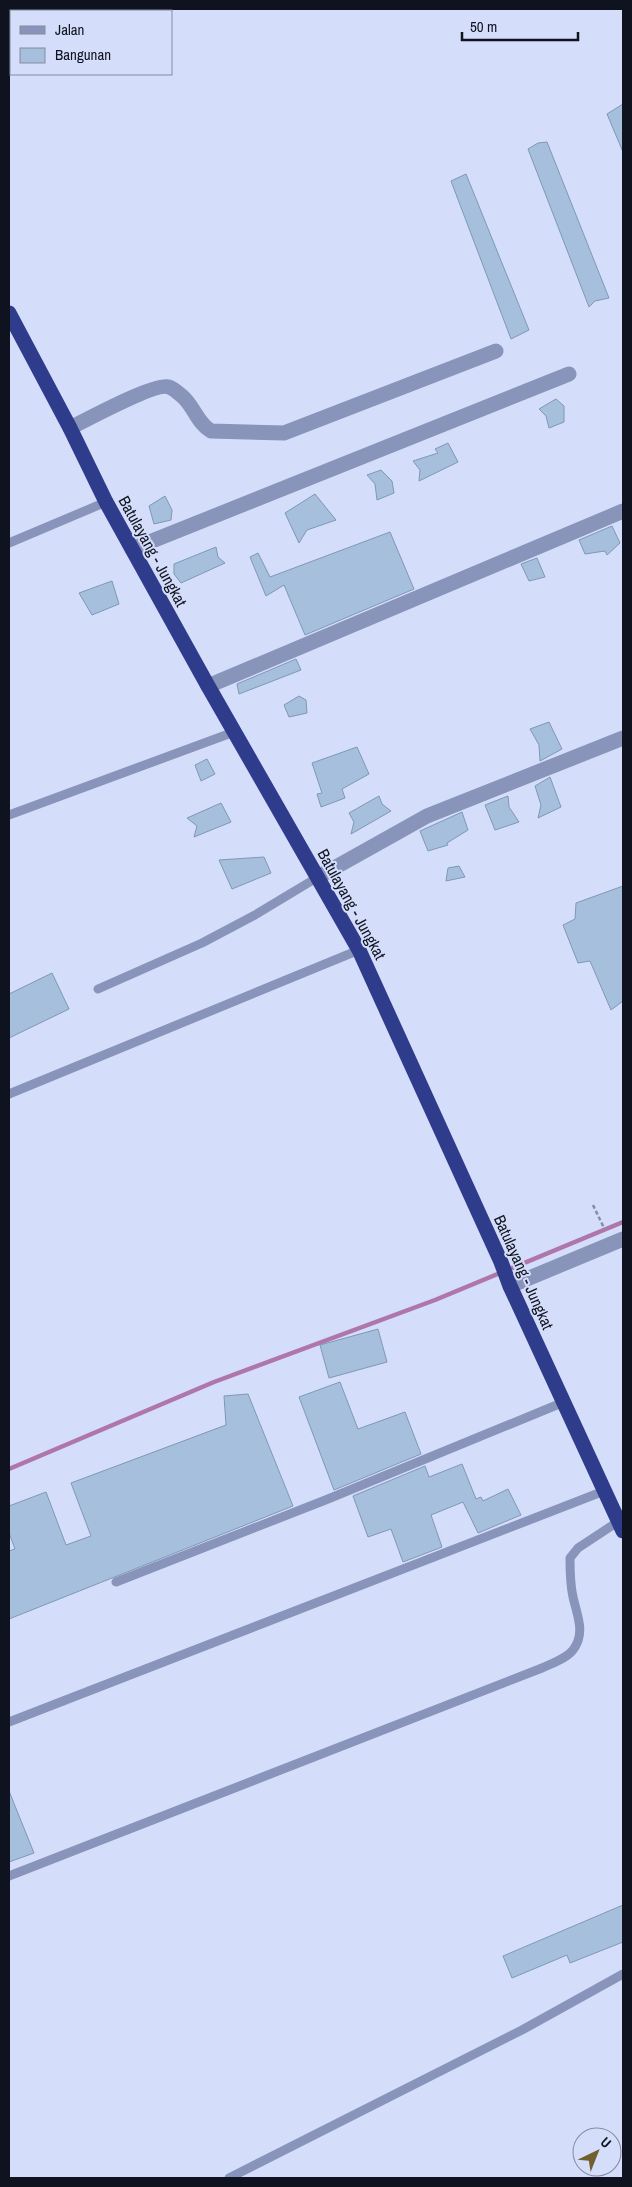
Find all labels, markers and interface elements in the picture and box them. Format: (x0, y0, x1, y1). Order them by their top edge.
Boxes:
legend (10, 10, 172, 75)
scale bar (462, 10, 578, 42)
text: 50 m (470, 16, 497, 37)
text: Jalan (55, 19, 84, 40)
text: Bangunan (55, 44, 111, 65)
street label: Batulayang - Jungkat (113, 492, 193, 611)
street label: Batulayang - Jungkat (312, 845, 392, 964)
street label: Batulayang - Jungkat (489, 1211, 559, 1333)
north arrow (572, 2127, 622, 2177)
text: U (597, 2133, 615, 2152)

